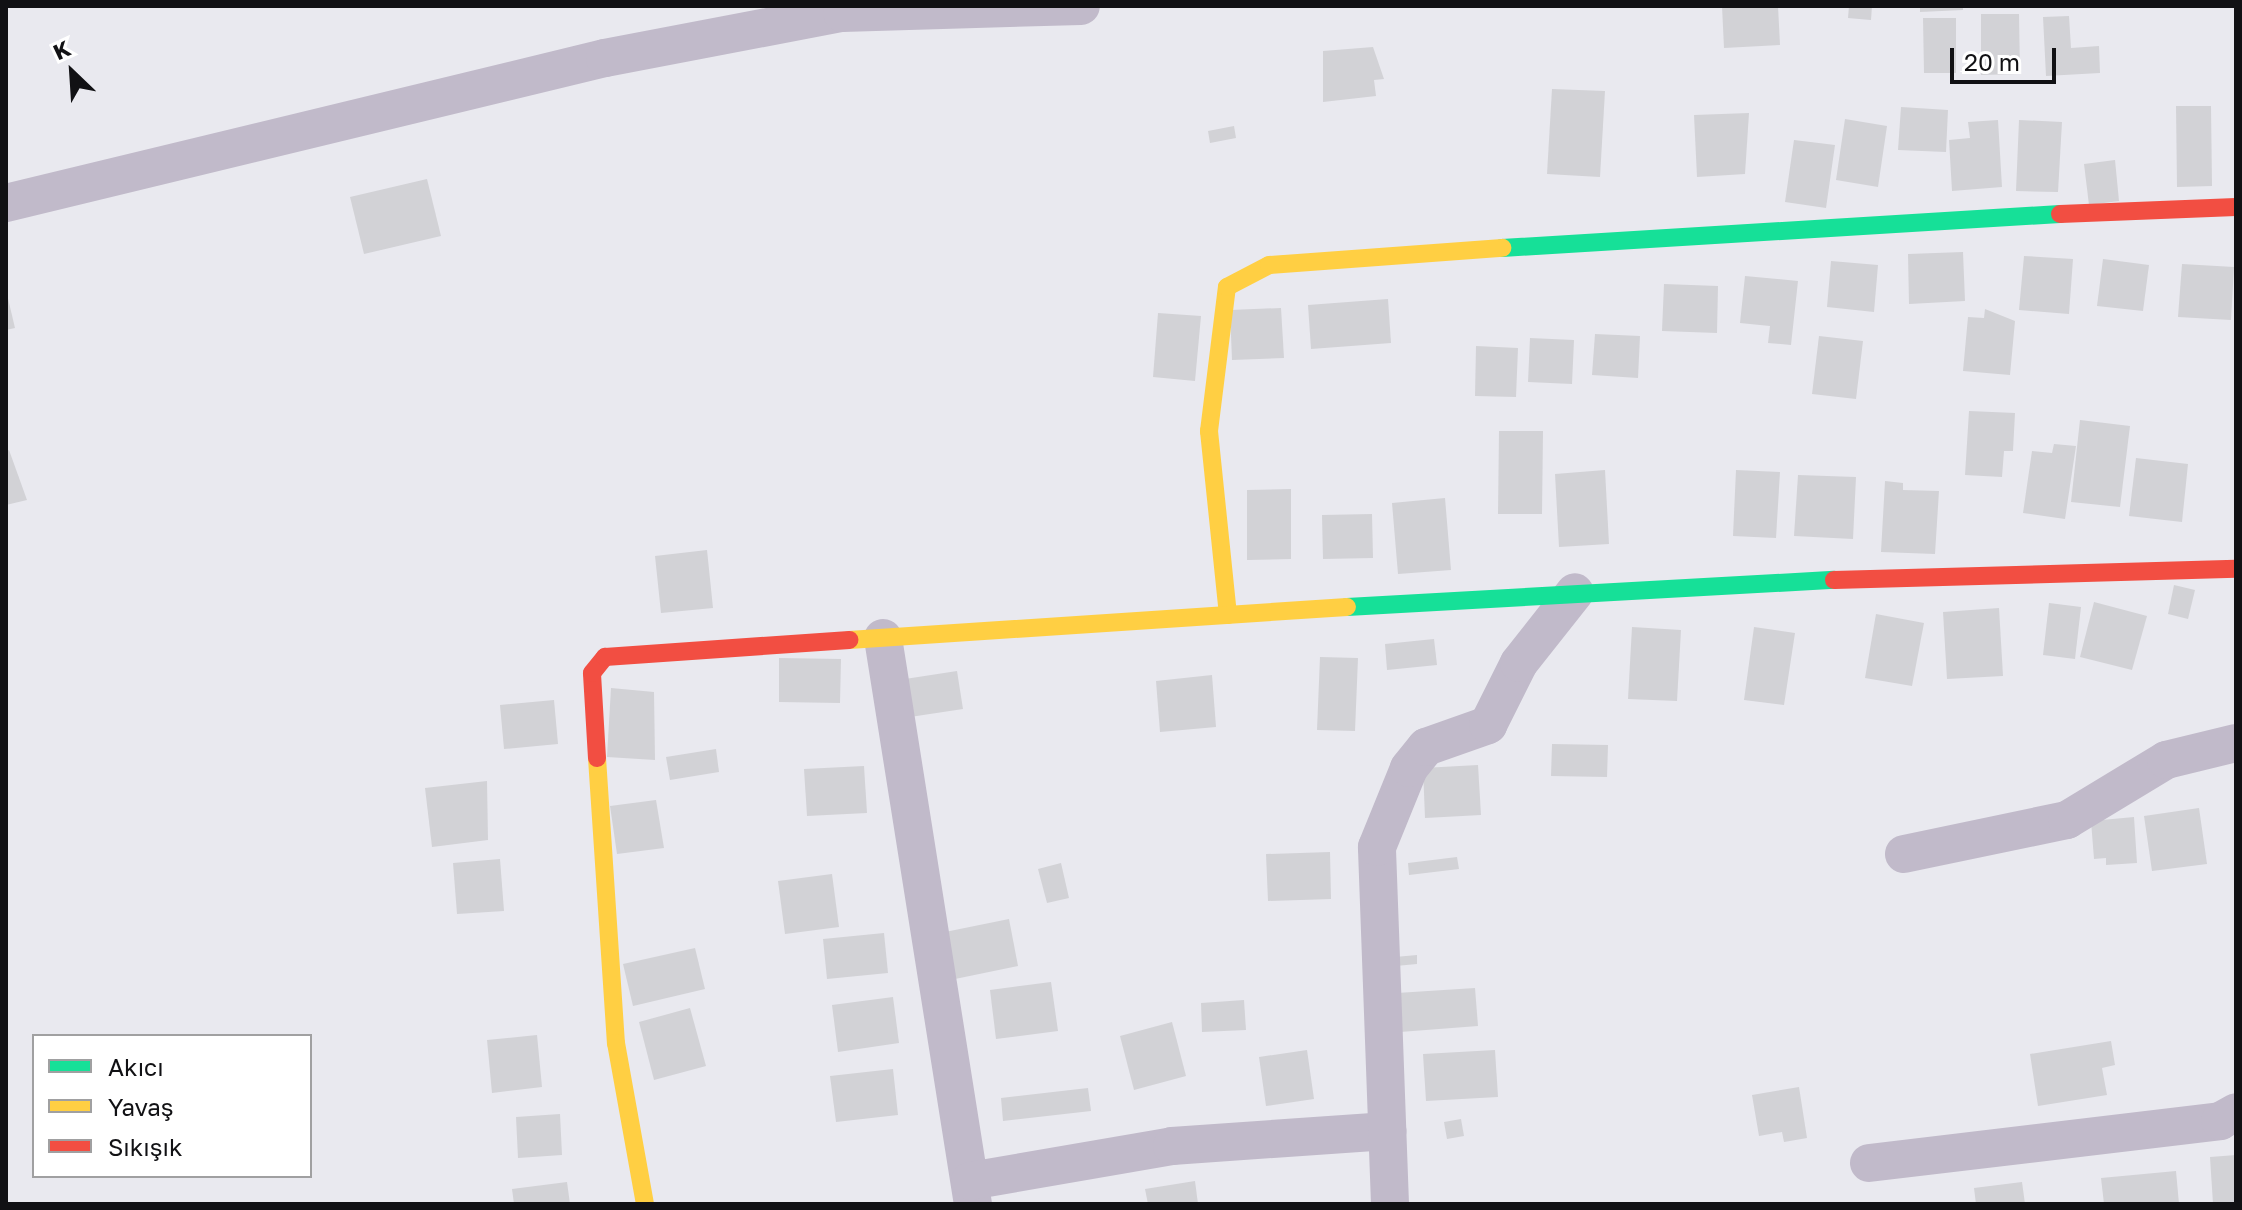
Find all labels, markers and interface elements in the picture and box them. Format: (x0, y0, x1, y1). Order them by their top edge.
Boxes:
north arrow (32, 32, 112, 112)
scale bar (1954, 32, 2060, 82)
text: K (49, 34, 75, 65)
text: 20 m (1964, 47, 2020, 76)
legend (32, 1034, 312, 1178)
text: Akıcı (108, 1052, 164, 1081)
text: Yavaş (108, 1092, 174, 1121)
text: Sıkışık (108, 1132, 183, 1161)

